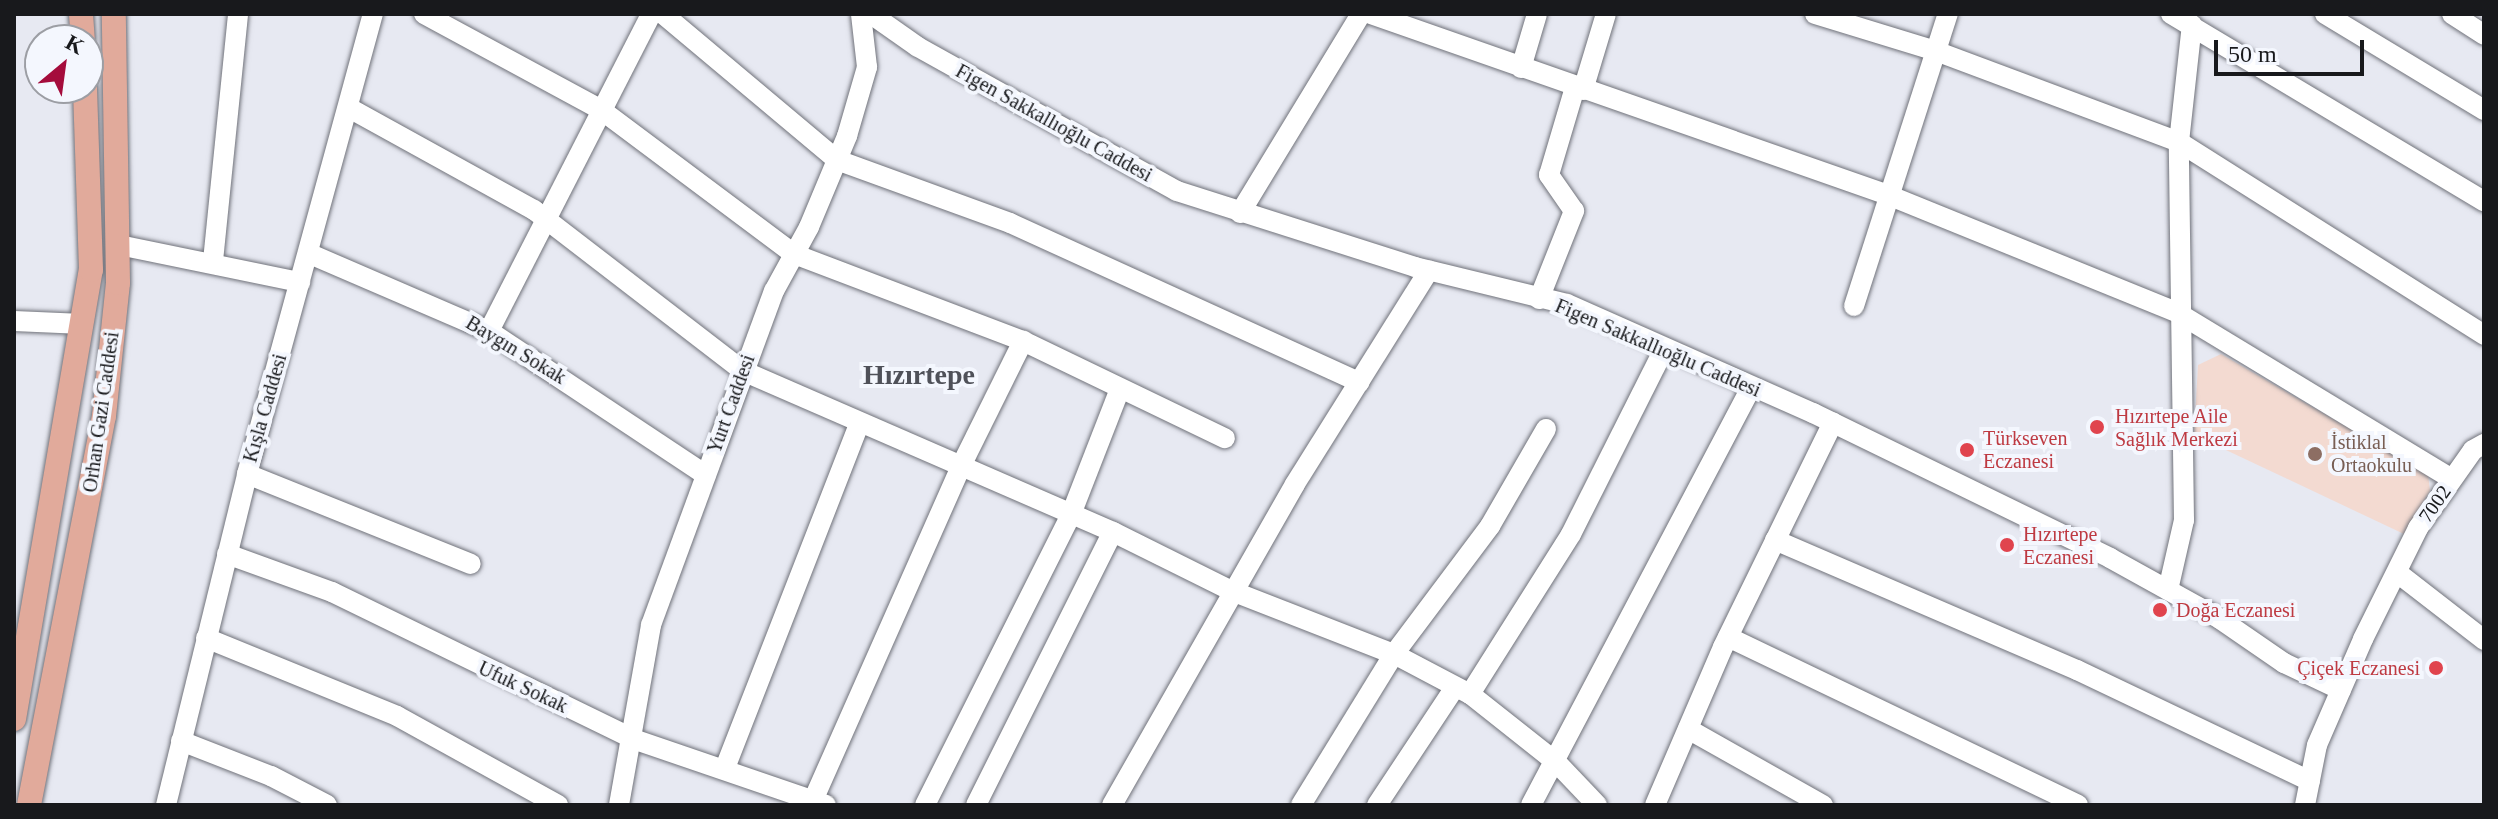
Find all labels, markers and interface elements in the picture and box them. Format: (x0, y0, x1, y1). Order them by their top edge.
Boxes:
north arrow (24, 24, 104, 104)
scale bar (2218, 24, 2368, 74)
text: K (61, 29, 88, 59)
text: 50 m (2228, 41, 2277, 67)
street label: Figen Sakkallıoğlu Caddesi (951, 59, 1157, 187)
street label: Figen Sakkallıoğlu Caddesi (1552, 294, 1764, 402)
street label: Baygın Sokak (461, 311, 571, 389)
street label: Orhan Gazi Caddesi (78, 330, 124, 494)
street label: Kışla Caddesi (238, 351, 292, 465)
street label: Yurt Caddesi (702, 351, 760, 457)
district label: Hızırtepe (863, 358, 975, 392)
place label: Hızırtepe Aile Sağlık Merkezi (2115, 404, 2238, 451)
marker: Hızırtepe Aile Sağlık Merkezi (2086, 416, 2108, 438)
place label: Türkseven Eczanesi (1983, 426, 2067, 473)
place label: İstiklal Ortaokulu (2331, 430, 2412, 477)
marker: Türkseven Eczanesi (1958, 441, 1976, 459)
marker: İstiklal Ortaokulu (2306, 445, 2324, 463)
street label: 7002 (2414, 481, 2456, 527)
place label: Hızırtepe Eczanesi (2023, 522, 2097, 569)
marker: Hızırtepe Eczanesi (1998, 536, 2016, 554)
place label: Doğa Eczanesi (2176, 598, 2295, 622)
marker: Doğa Eczanesi (2151, 601, 2169, 619)
street label: Ufuk Sokak (474, 656, 572, 718)
place label: Çiçek Eczanesi (2297, 656, 2420, 680)
marker: Çiçek Eczanesi (2427, 659, 2445, 677)

